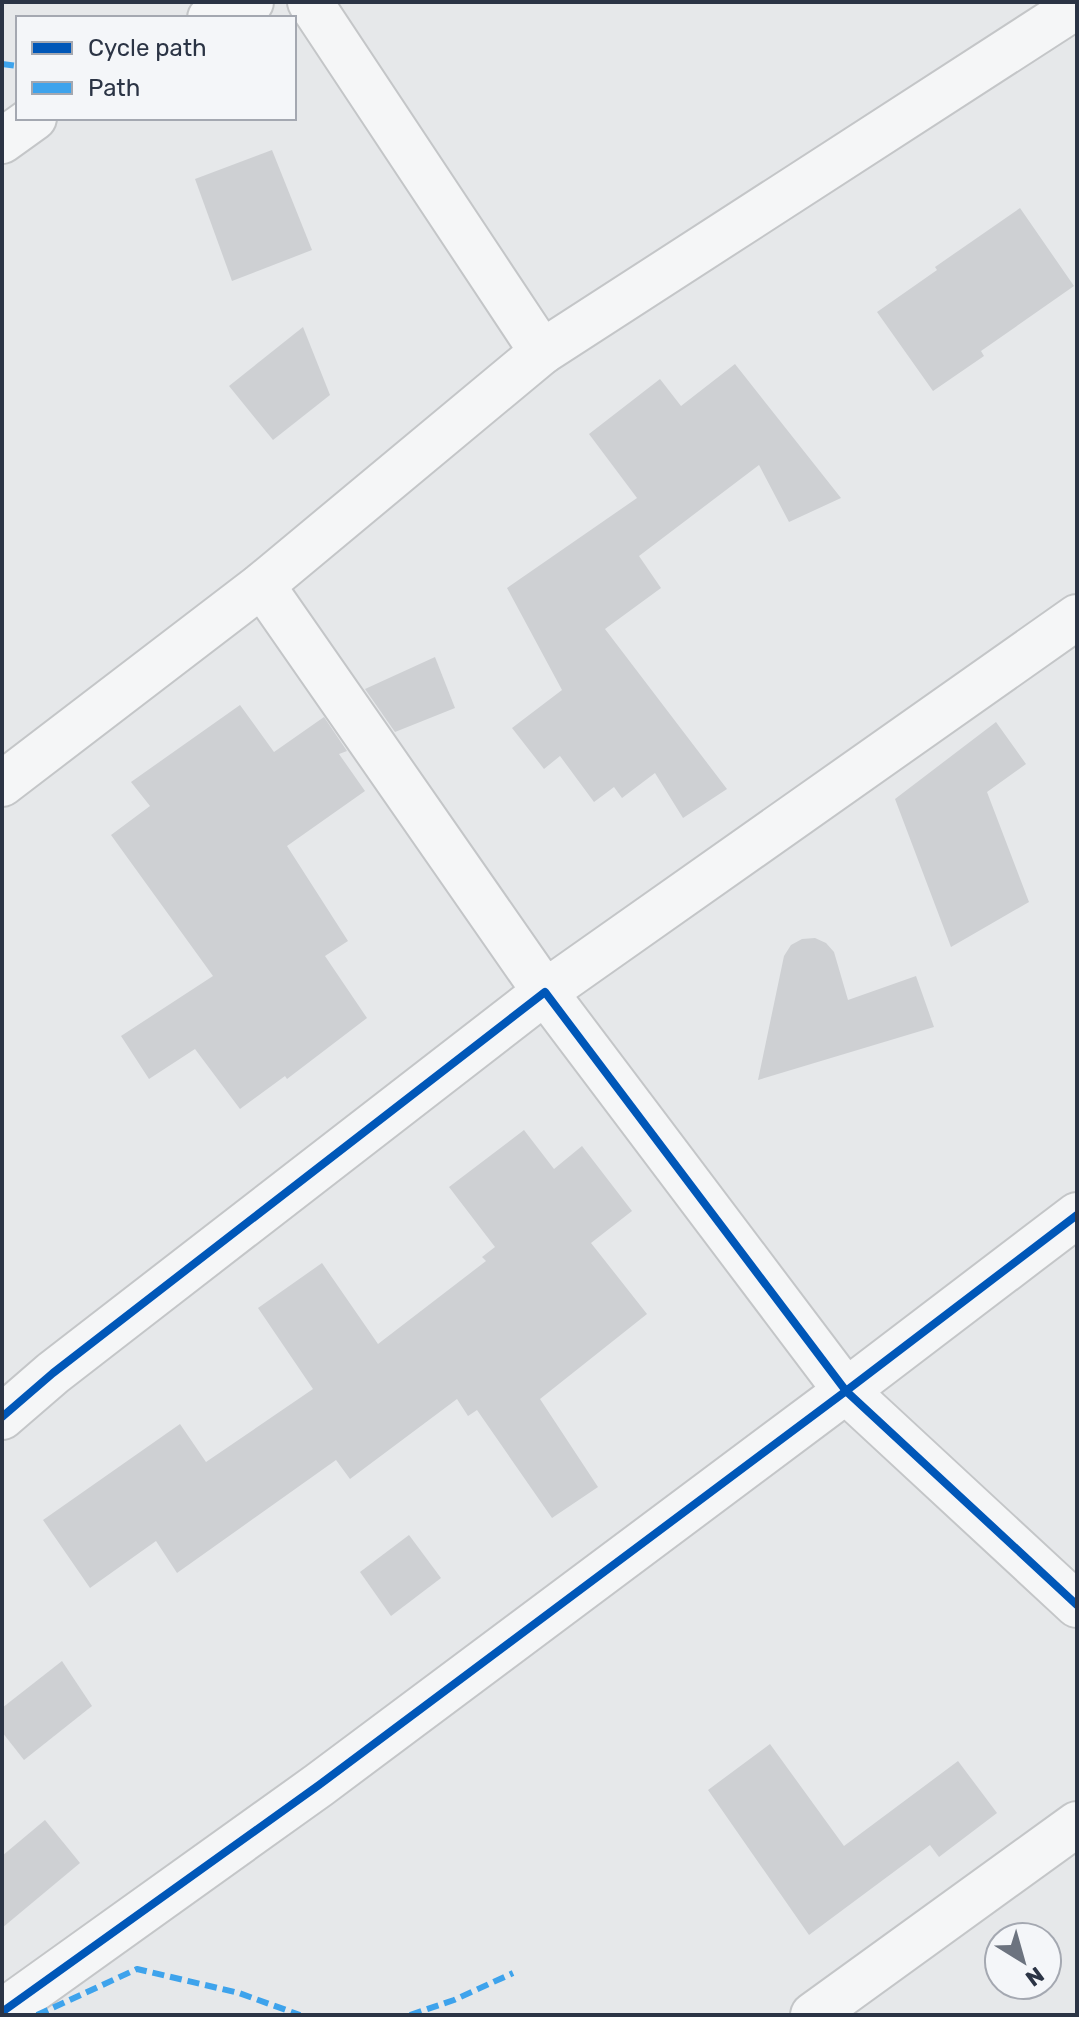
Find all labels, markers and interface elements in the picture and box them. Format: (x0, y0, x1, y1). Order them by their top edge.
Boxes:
legend (16, 16, 296, 120)
text: Cycle path (88, 34, 207, 62)
text: Path (88, 74, 140, 102)
north arrow (983, 1921, 1063, 2001)
text: N (1020, 1961, 1049, 1992)

